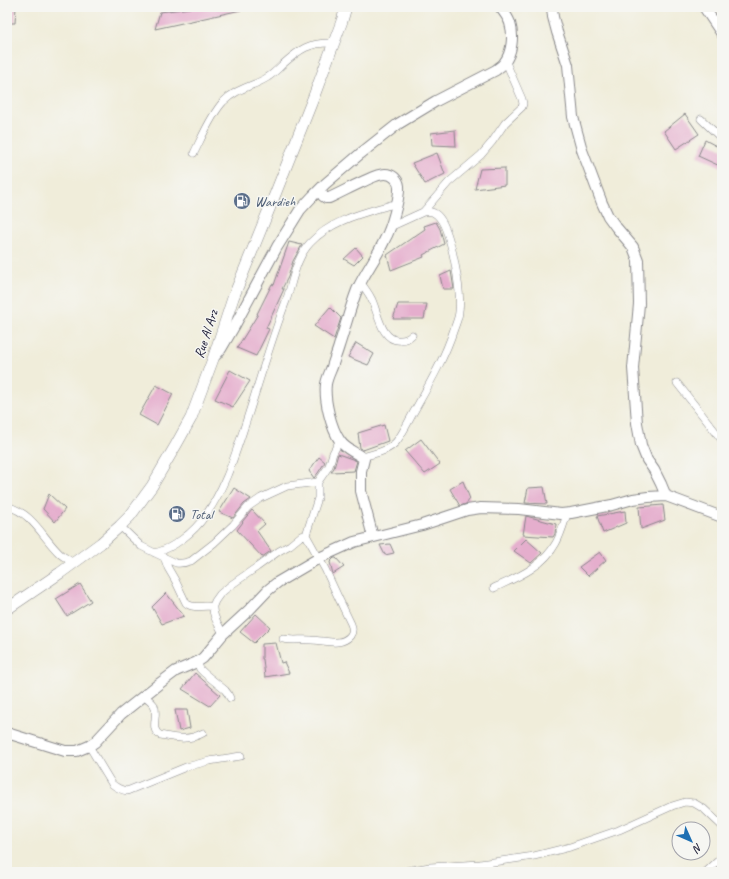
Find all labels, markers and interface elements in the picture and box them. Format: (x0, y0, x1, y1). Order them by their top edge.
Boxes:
fuel station icon: Wardieh (232, 191, 252, 211)
place label: Wardieh (255, 193, 296, 210)
street label: Rue Al Arz (190, 306, 222, 360)
fuel station icon: Total (167, 504, 187, 524)
place label: Total (190, 506, 215, 523)
north arrow (671, 821, 711, 861)
text: N (689, 841, 705, 857)

